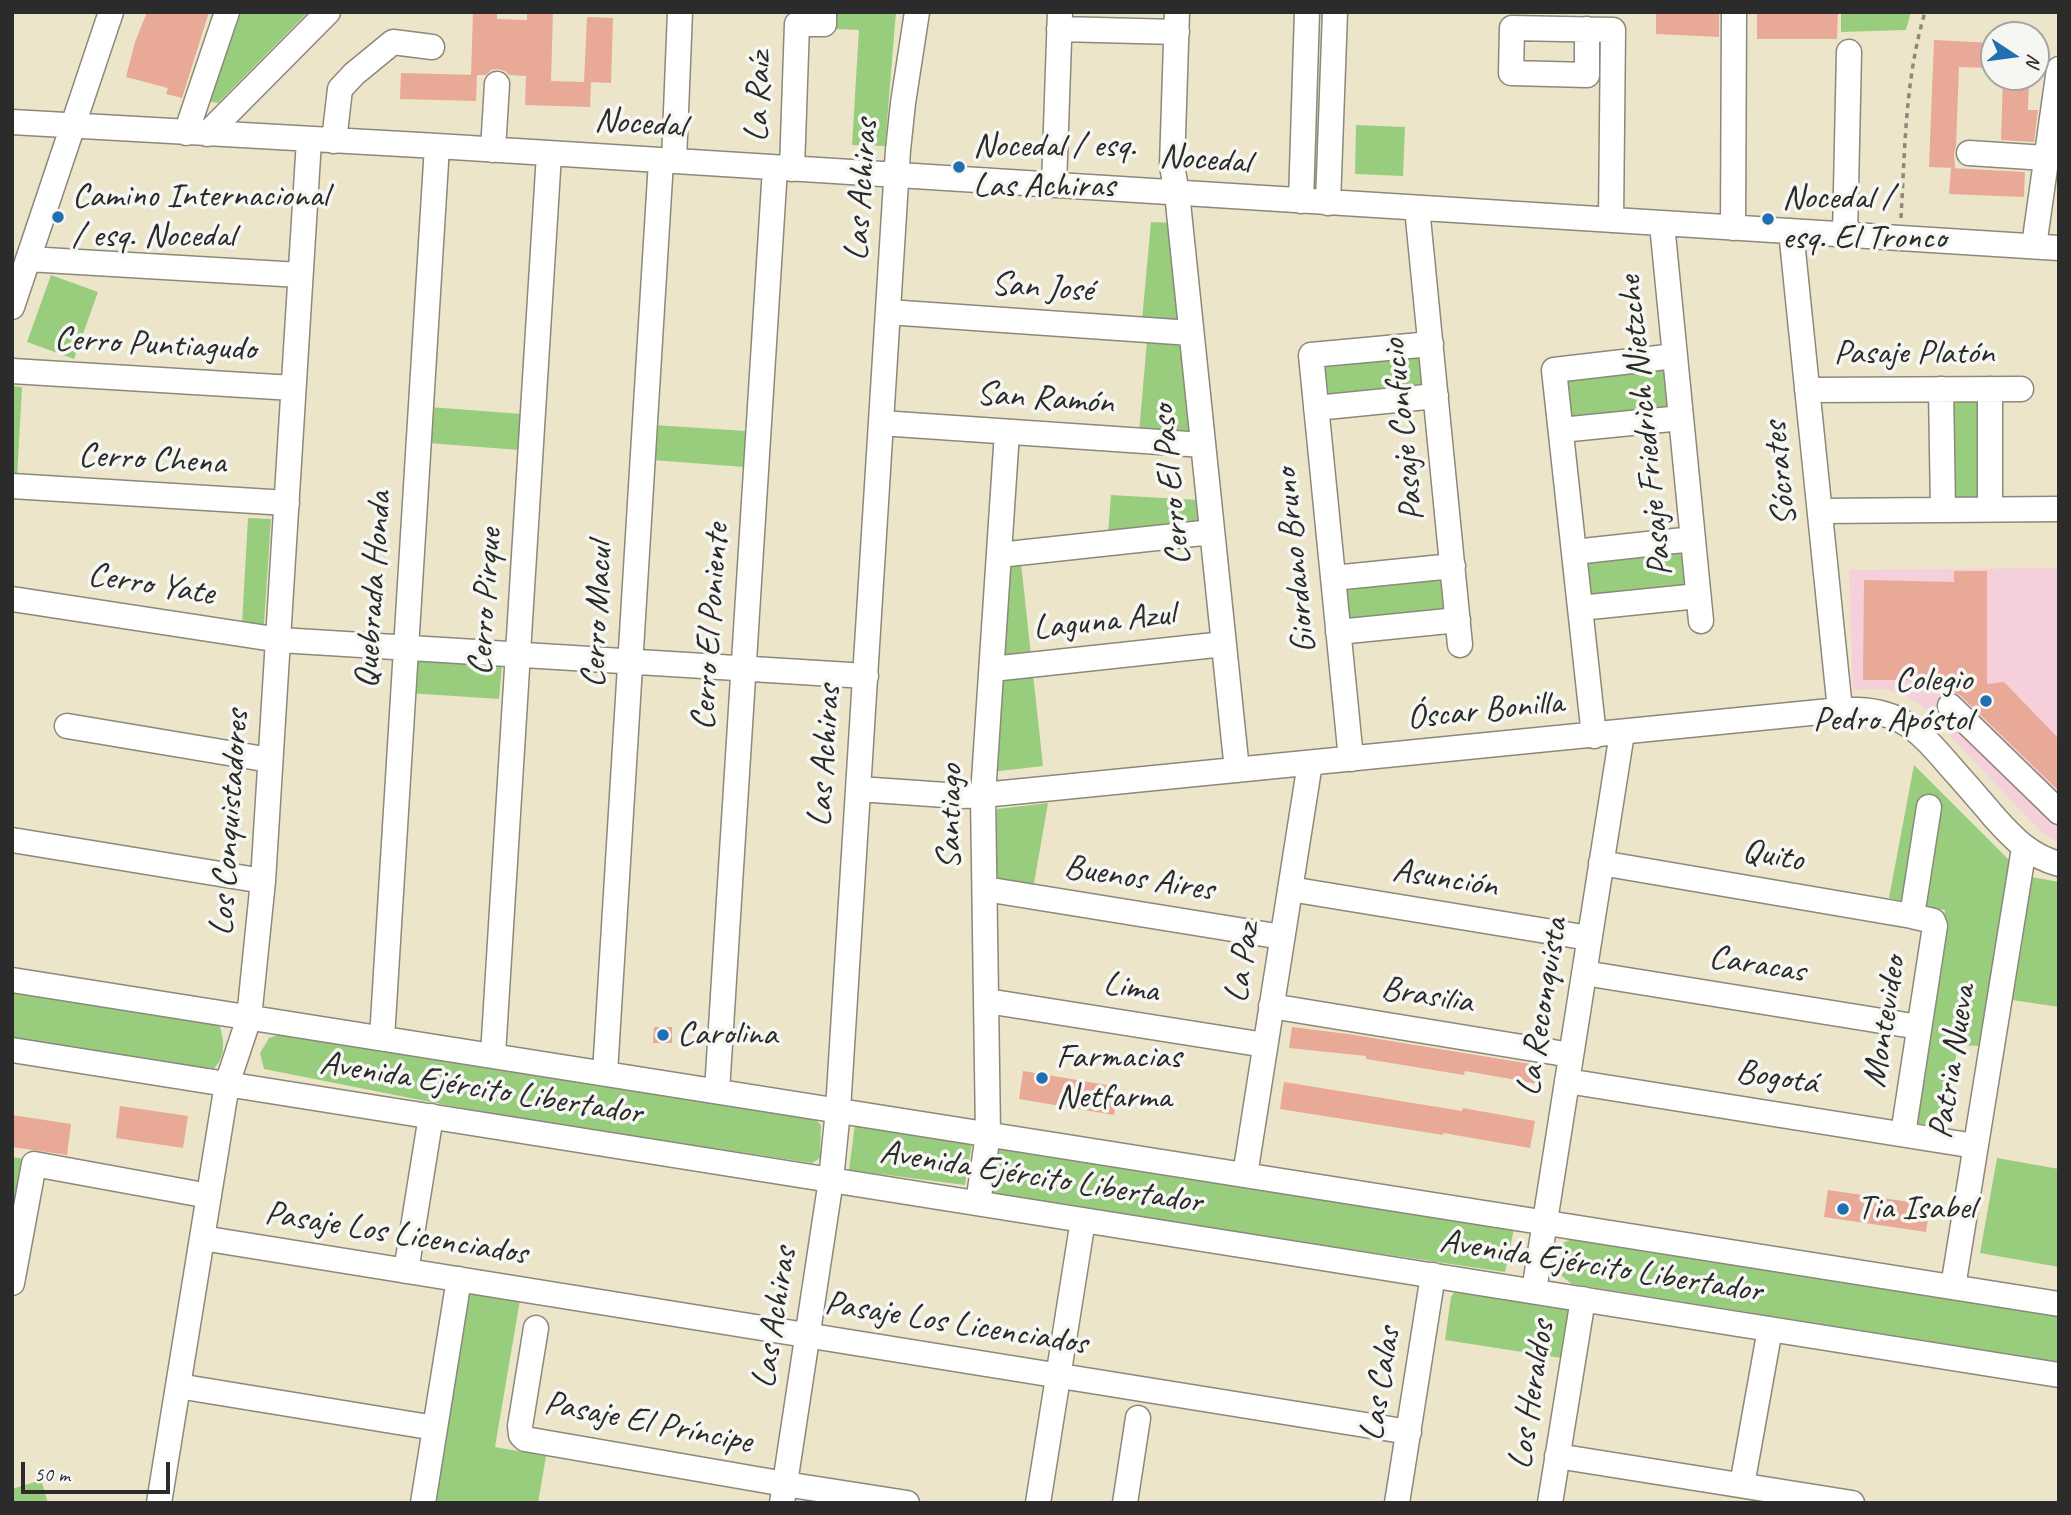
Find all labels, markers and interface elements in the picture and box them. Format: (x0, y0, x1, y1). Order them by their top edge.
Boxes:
north arrow (1980, 21, 2050, 91)
street label: La Raíz (736, 51, 782, 143)
text: N (2020, 52, 2047, 69)
street label: Nocedal (593, 100, 687, 148)
street label: Las Achiras (836, 118, 888, 262)
place label: Nocedal / esq. Las Achiras (973, 126, 1136, 208)
street label: Nocedal (1158, 136, 1252, 184)
marker: Nocedal / esq. Las Achiras (951, 159, 967, 175)
place label: Camino Internacional / esq. Nocedal (72, 176, 328, 258)
place label: Nocedal / esq. El Tronco (1782, 178, 1946, 260)
marker: Camino Internacional / esq. Nocedal (50, 209, 66, 225)
marker: Nocedal / esq. El Tronco (1760, 211, 1776, 227)
street label: San José (990, 263, 1094, 313)
street label: Pasaje Friedrich Nietzche (1609, 274, 1683, 578)
street label: Cerro Puntiagudo (53, 319, 257, 371)
street label: Pasaje Platón (1834, 333, 1994, 375)
street label: Pasaje Confucio (1374, 337, 1434, 523)
street label: San Ramón (975, 373, 1115, 425)
street label: Cerro El Paso (1143, 403, 1201, 567)
street label: Sócrates (1755, 420, 1807, 528)
street label: Cerro Chena (77, 435, 227, 485)
street label: Giordano Bruno (1265, 467, 1327, 655)
street label: Quebrada Honda (346, 490, 402, 690)
street label: Cerro El Poniente (683, 522, 739, 732)
street label: Cerro Pirque (460, 527, 512, 677)
street label: Cerro Macul (573, 541, 623, 689)
street label: Cerro Yate (85, 554, 217, 616)
street label: Laguna Azul (1031, 594, 1177, 650)
place label: Colegio Pedro Apóstol (1813, 660, 1972, 742)
street label: Óscar Bonilla (1405, 682, 1565, 740)
street label: Las Achiras (799, 684, 851, 828)
marker: Colegio Pedro Apóstol (1978, 693, 1994, 709)
street label: Los Conquistadores (201, 709, 259, 937)
street label: Santiago (929, 764, 973, 870)
street label: Quito (1739, 830, 1807, 882)
street label: Buenos Aires (1061, 846, 1217, 912)
street label: Asunción (1390, 850, 1500, 908)
street label: La Reconquista (1508, 915, 1578, 1099)
street label: La Paz (1216, 920, 1270, 1006)
street label: Caracas (1706, 937, 1808, 993)
street label: Montevideo (1854, 954, 1916, 1090)
street label: Lima (1100, 963, 1162, 1013)
street label: Brasilia (1378, 968, 1476, 1024)
street label: Patria Nueva (1920, 982, 1986, 1142)
place label: Carolina (677, 1014, 777, 1056)
marker: Carolina (655, 1027, 671, 1043)
place label: Farmacias Netfarma (1056, 1037, 1181, 1119)
street label: Avenida Ejército Libertador (317, 1043, 645, 1135)
street label: Bogotá (1733, 1051, 1821, 1105)
marker: Farmacias Netfarma (1034, 1070, 1050, 1086)
street label: Avenida Ejército Libertador (877, 1132, 1205, 1224)
place label: Tia Isabel (1857, 1188, 1975, 1230)
street label: Pasaje Los Licenciados (262, 1193, 530, 1275)
marker: Tia Isabel (1835, 1201, 1851, 1217)
street label: Avenida Ejército Libertador (1437, 1221, 1765, 1313)
street label: Las Achiras (743, 1245, 807, 1391)
street label: Pasaje Los Licenciados (822, 1283, 1090, 1365)
street label: Los Heraldos (1500, 1318, 1564, 1472)
street label: Las Calas (1351, 1324, 1411, 1444)
street label: Pasaje El Príncipe (541, 1382, 755, 1464)
scale bar (24, 1448, 173, 1492)
text: 50 m (34, 1461, 70, 1487)

